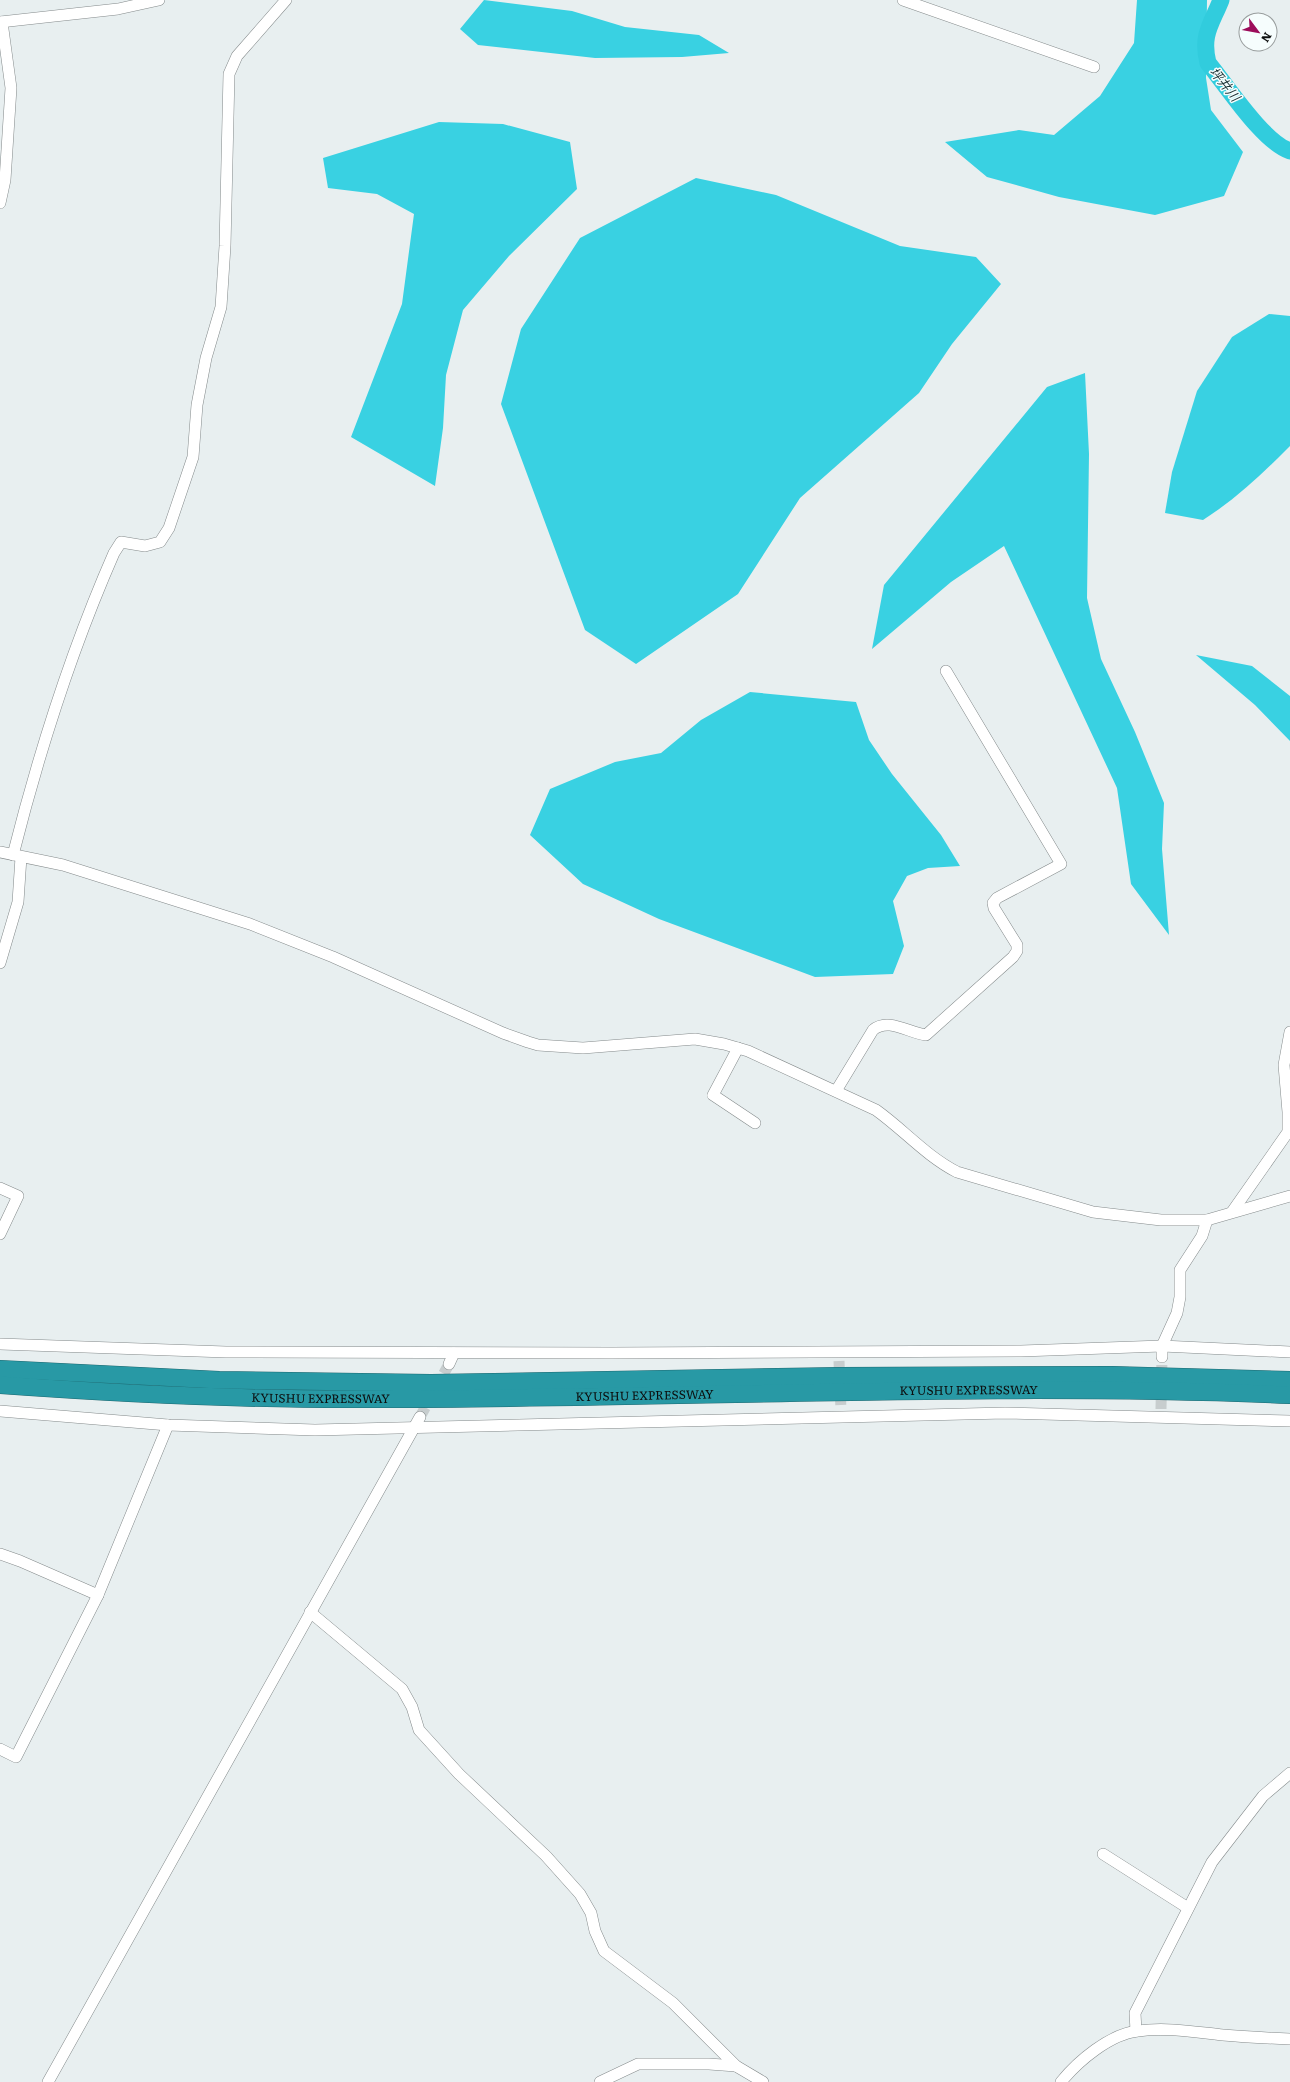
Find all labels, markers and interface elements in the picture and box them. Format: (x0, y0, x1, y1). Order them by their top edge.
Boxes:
north arrow (1238, 12, 1278, 52)
text: N (1258, 30, 1277, 46)
water label: 坪井川 (1206, 63, 1246, 106)
street label: KYUSHU EXPRESSWAY (899, 1380, 1038, 1399)
street label: KYUSHU EXPRESSWAY (575, 1384, 714, 1405)
street label: KYUSHU EXPRESSWAY (251, 1388, 390, 1407)

